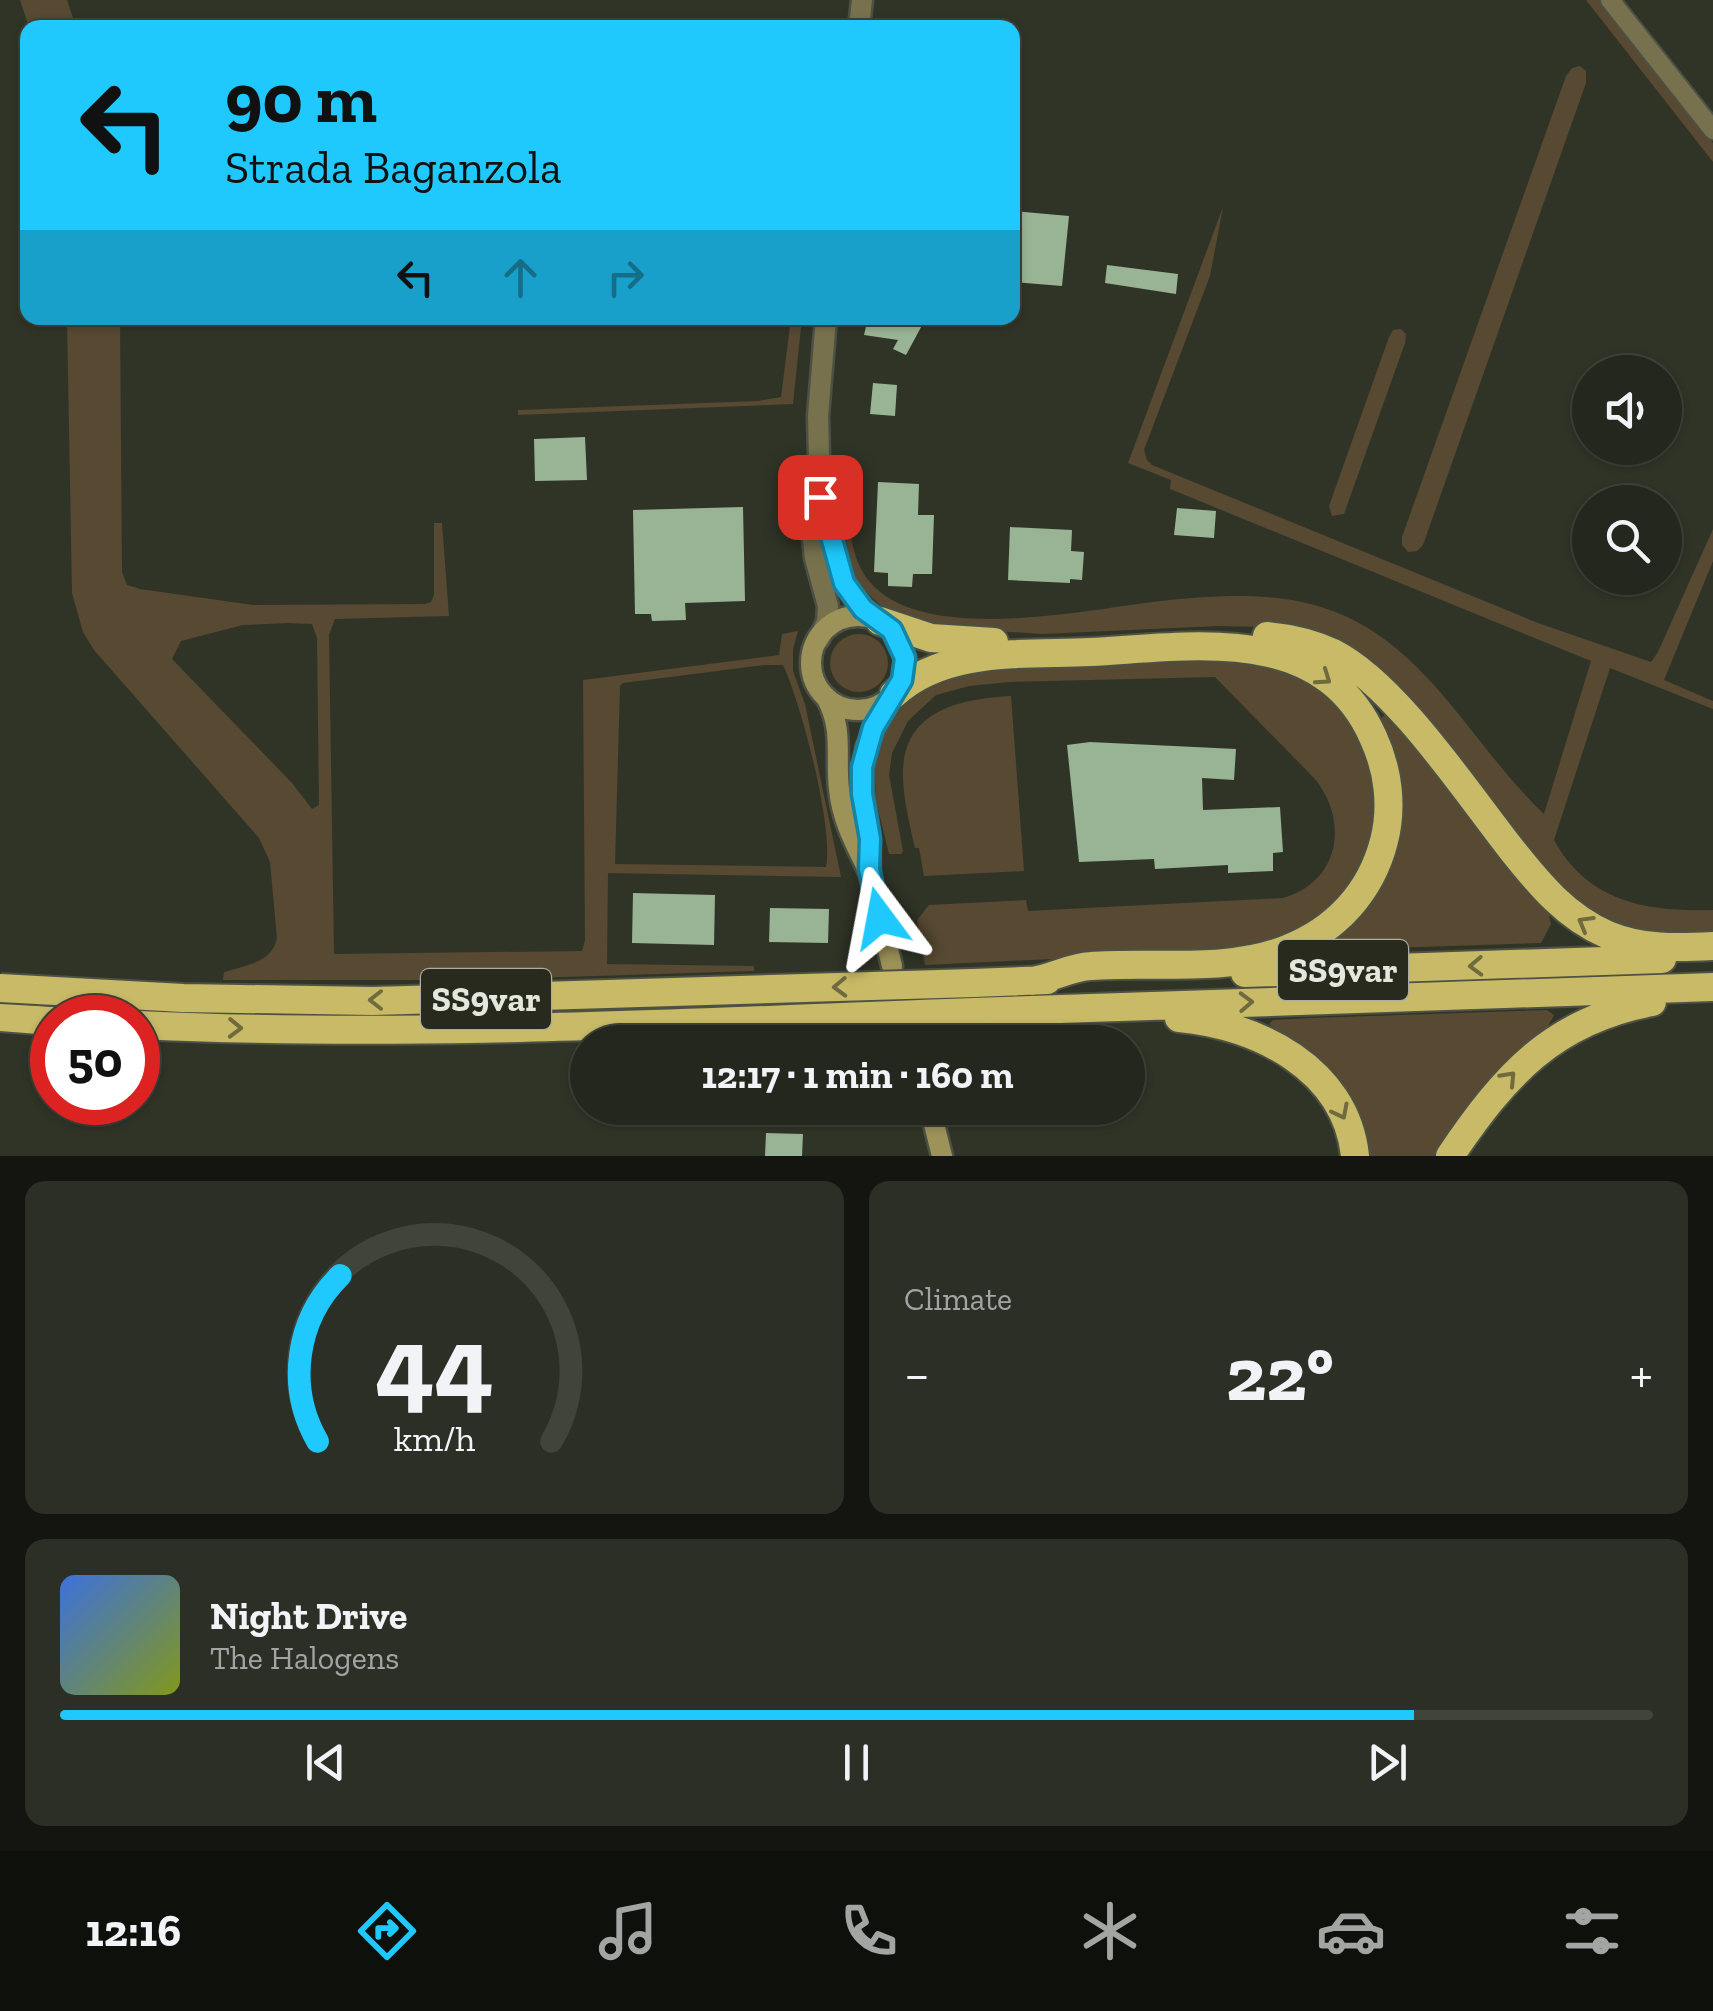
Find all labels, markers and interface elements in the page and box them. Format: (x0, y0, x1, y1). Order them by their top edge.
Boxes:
text: 90 m (225, 56, 377, 140)
icon: left (60, 60, 190, 190)
text: Strada Baganzola (225, 141, 562, 195)
icon: left (388, 250, 443, 305)
icon: ahead (493, 250, 548, 305)
icon: right (598, 250, 653, 305)
map controls (1572, 355, 1682, 595)
button: sound (1572, 355, 1682, 465)
pin (778, 455, 863, 540)
icon: arrive (793, 470, 848, 525)
button: search (1572, 485, 1682, 595)
one-way arrow (1313, 666, 1332, 685)
position arrow (828, 866, 932, 970)
one-way arrow (1578, 915, 1596, 935)
road number: SS9var (1278, 940, 1408, 1000)
one-way arrow (1467, 955, 1483, 976)
road number: SS9var (421, 969, 551, 1029)
one-way arrow (832, 977, 848, 998)
one-way arrow (367, 989, 382, 1011)
one-way arrow (1239, 992, 1255, 1013)
speed limit sign: 50 (30, 995, 160, 1125)
one-way arrow (227, 1018, 243, 1039)
text: 12:17 · 1 min · 160 m (701, 1052, 1014, 1098)
one-way arrow (1497, 1071, 1515, 1090)
one-way arrow (1329, 1101, 1348, 1119)
text: Climate (904, 1280, 1012, 1318)
text: 44 (375, 1301, 494, 1426)
text: 22° (1226, 1329, 1334, 1419)
text: − (904, 1341, 930, 1407)
text: + (1630, 1341, 1653, 1407)
text: km/h (394, 1417, 475, 1460)
text: Night Drive (210, 1593, 407, 1639)
text: The Halogens (210, 1639, 399, 1677)
icon: previous (298, 1735, 353, 1790)
icon: pause (829, 1735, 884, 1790)
icon: next (1360, 1735, 1415, 1790)
icon: directions (352, 1896, 422, 1966)
icon: music (593, 1896, 663, 1966)
icon: phone (834, 1896, 904, 1966)
icon: climate (1075, 1896, 1145, 1966)
icon: car (1316, 1896, 1386, 1966)
icon: filters (1557, 1896, 1627, 1966)
text: 12:16 (86, 1904, 181, 1958)

